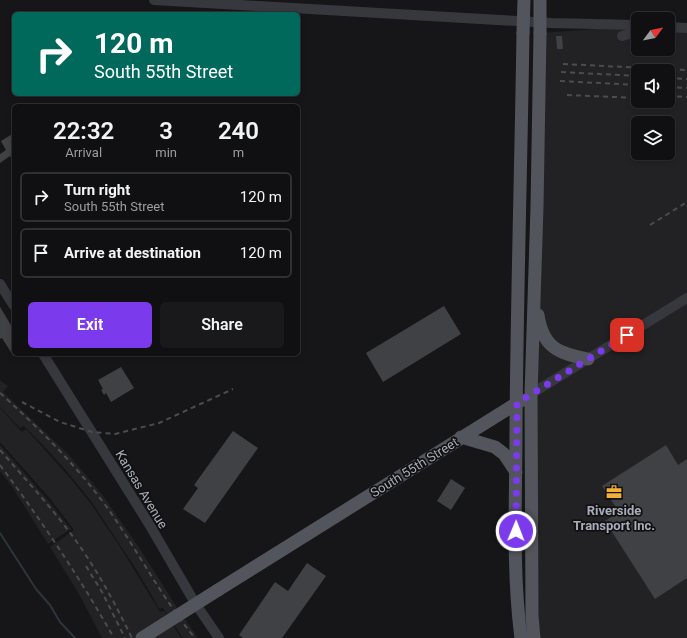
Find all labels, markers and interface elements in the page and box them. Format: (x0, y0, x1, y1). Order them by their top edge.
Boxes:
north arrow (631, 12, 675, 56)
map controls (631, 12, 675, 160)
text: 120 m (94, 27, 173, 60)
icon: right (28, 28, 80, 80)
text: South 55th Street (94, 61, 233, 82)
button: sound (631, 64, 675, 108)
button: layers (631, 116, 675, 160)
text: 22:32 (53, 117, 114, 145)
text: 3 (159, 117, 173, 145)
text: 240 (218, 117, 259, 145)
text: Arrival (65, 145, 102, 160)
text: min (155, 145, 177, 160)
text: m (233, 145, 244, 160)
text: Turn right (64, 181, 130, 199)
icon: right (30, 186, 52, 208)
text: 120 m (240, 188, 282, 206)
text: South 55th Street (64, 199, 164, 214)
icon: arrive (30, 242, 52, 264)
text: Arrive at destination (64, 244, 201, 262)
text: 120 m (240, 244, 282, 262)
button: Exit (28, 302, 152, 348)
button: Share (160, 302, 284, 348)
pin (610, 318, 644, 352)
icon: arrive (616, 324, 638, 346)
street label: South 55th Street (368, 434, 461, 500)
street label: Kansas Avenue (112, 447, 171, 531)
office icon: Riverside Transport Inc. (605, 483, 623, 501)
place label: Riverside Transport Inc. (573, 503, 655, 533)
position arrow (495, 510, 537, 552)

